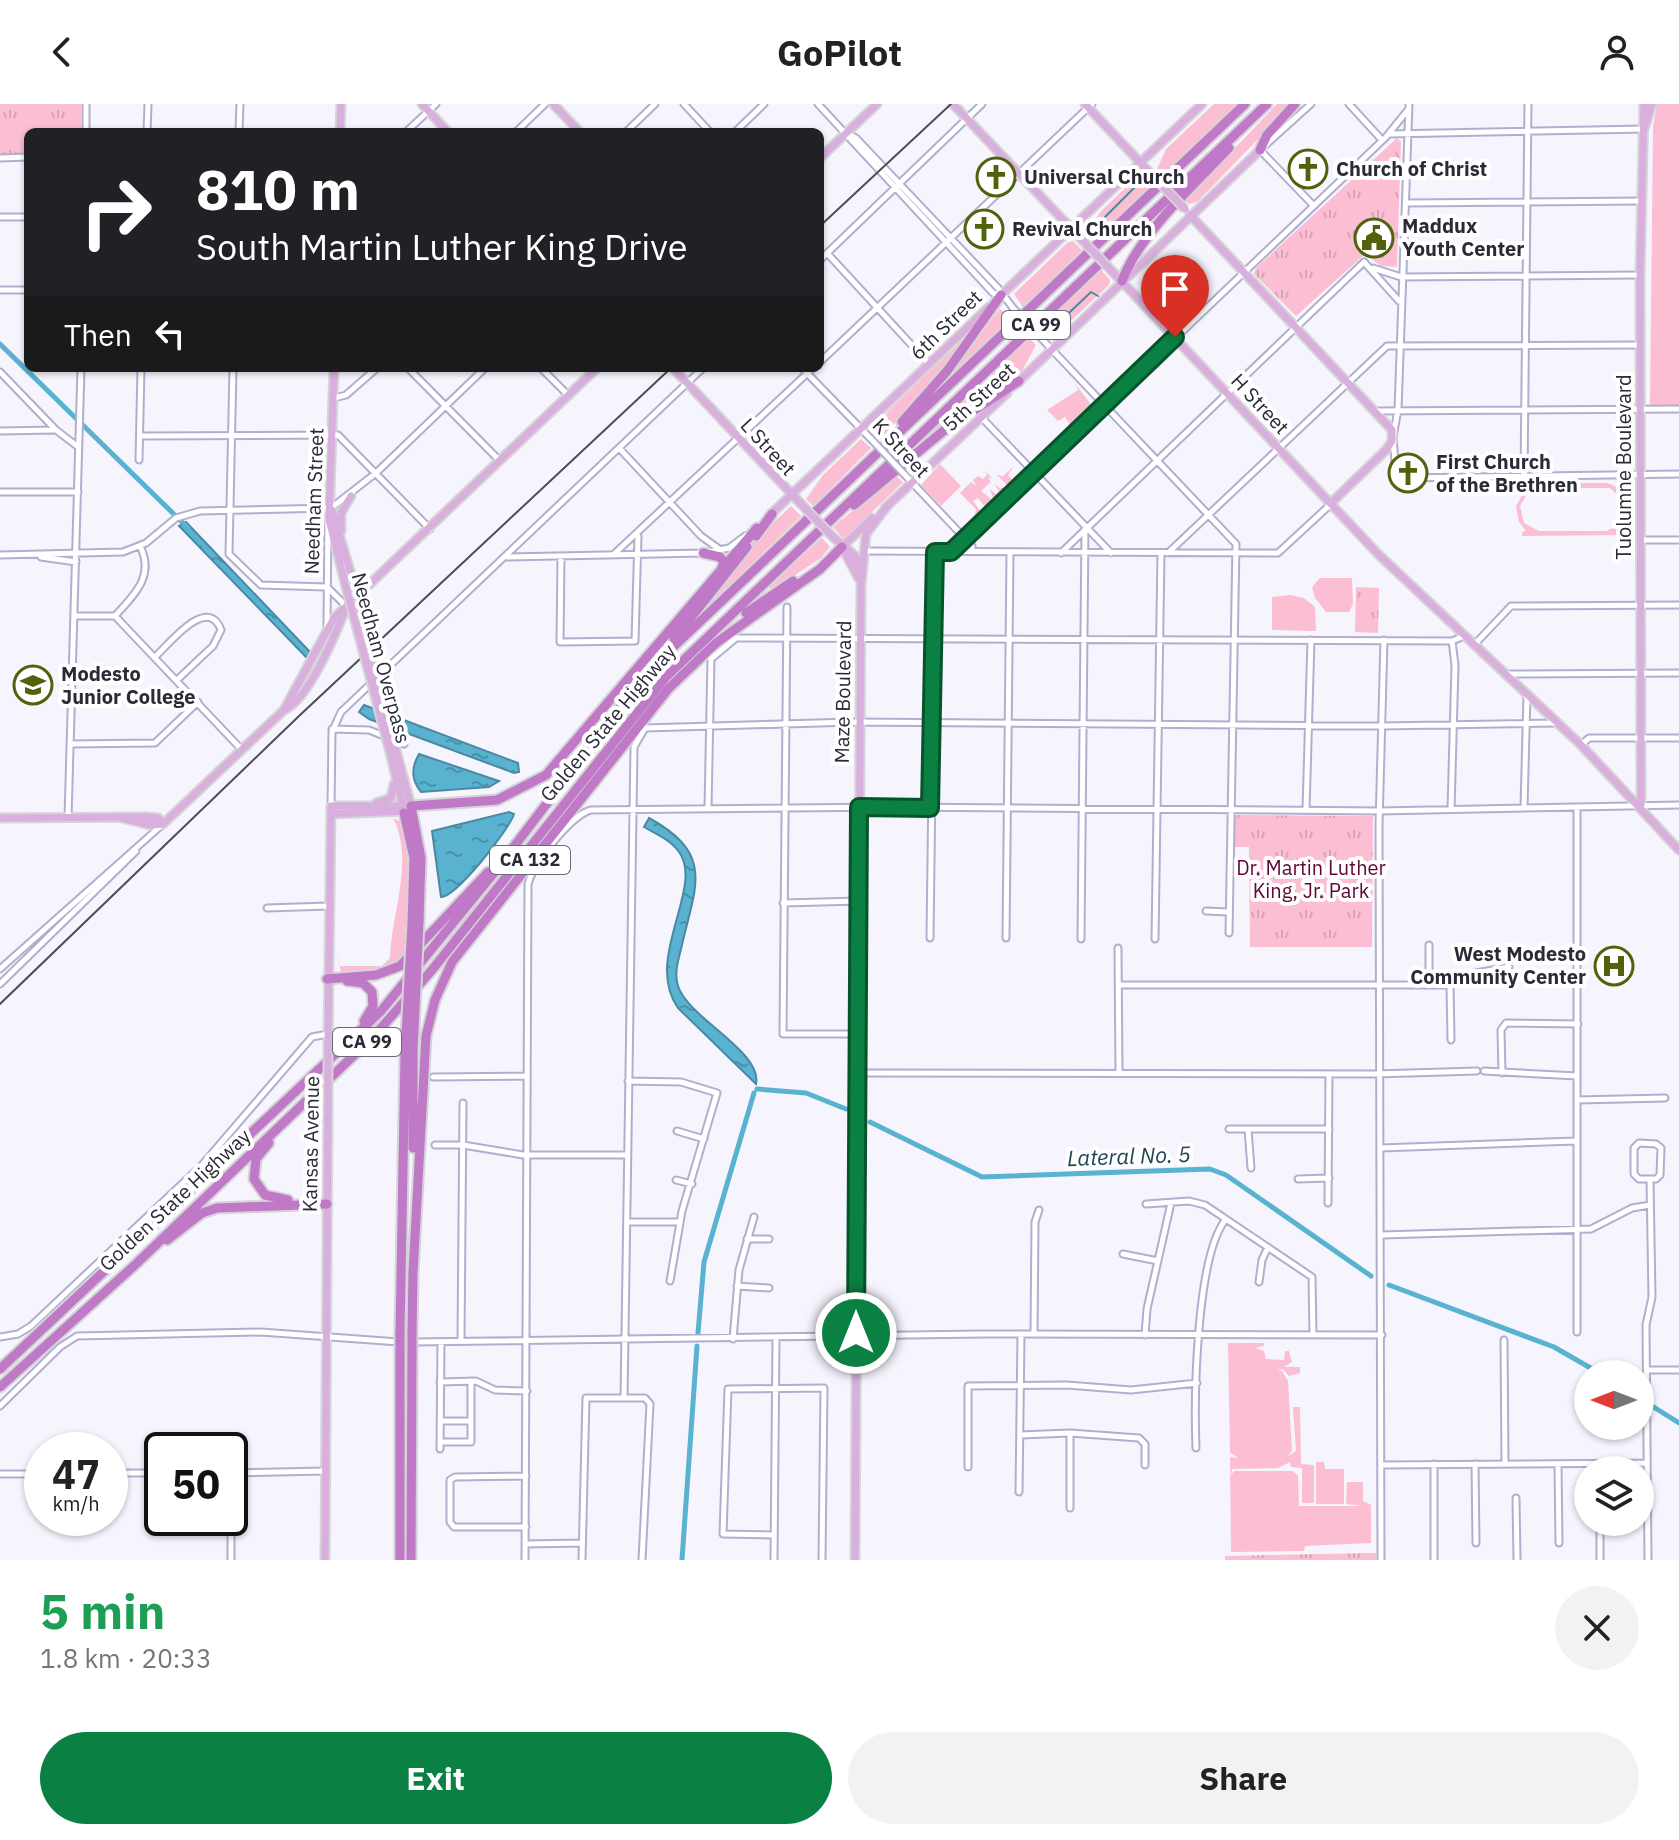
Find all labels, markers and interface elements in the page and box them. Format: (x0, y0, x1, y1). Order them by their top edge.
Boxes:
text: GoPilot (777, 29, 902, 76)
icon: back (40, 30, 84, 74)
icon: person (1595, 30, 1639, 74)
church icon: Church of Christ (1287, 148, 1329, 190)
text: 810 m (196, 153, 360, 225)
place label: Church of Christ (1336, 155, 1487, 182)
church icon: Universal Church (975, 156, 1017, 198)
icon: right (64, 160, 168, 264)
place label: Universal Church (1024, 163, 1185, 190)
church icon: Revival Church (963, 208, 1005, 250)
place label: Maddux Youth Center (1402, 212, 1524, 262)
place label: Revival Church (1012, 215, 1153, 242)
public building icon: Maddux Youth Center (1353, 217, 1395, 259)
text: South Martin Luther King Drive (196, 223, 688, 270)
pin (1141, 255, 1209, 337)
icon: arrive (1153, 267, 1197, 311)
street label: 6th Street (904, 284, 987, 366)
road number: CA 99 (1002, 311, 1070, 339)
icon: left (148, 312, 192, 356)
text: Then (64, 315, 132, 354)
street label: 5th Street (937, 356, 1021, 437)
street label: H Street (1225, 367, 1295, 440)
street label: Tuolumne Boulevard (1610, 374, 1637, 560)
street label: L Street (735, 412, 802, 481)
street label: K Street (867, 412, 936, 483)
street label: Needham Street (297, 427, 330, 575)
place label: First Church of the Brethren (1436, 448, 1578, 498)
church icon: First Church of the Brethren (1387, 452, 1429, 494)
street label: Needham Overpass (346, 570, 417, 746)
street label: Maze Boulevard (828, 620, 857, 764)
street label: Golden State Highway (534, 638, 682, 807)
place label: Modesto Junior College (61, 660, 195, 710)
school or university icon: Modesto Junior College (12, 664, 54, 706)
road number: CA 132 (490, 846, 570, 874)
park label: Dr. Martin Luther King, Jr. Park (1236, 854, 1386, 904)
place label: West Modesto Community Center (1410, 940, 1586, 990)
hospital icon: West Modesto Community Center (1593, 945, 1635, 987)
road number: CA 99 (333, 1028, 401, 1056)
street label: Kansas Avenue (296, 1076, 325, 1212)
street label: Golden State Highway (93, 1122, 256, 1277)
water label: Lateral No. 5 (1066, 1139, 1191, 1172)
position arrow (814, 1291, 898, 1375)
north arrow (1574, 1360, 1654, 1440)
map controls (1574, 1360, 1654, 1536)
speed limit sign: 50 (144, 1432, 248, 1536)
text: 47 (52, 1448, 100, 1500)
button: layers (1574, 1456, 1654, 1536)
text: km/h (52, 1490, 100, 1517)
text: 5 min (40, 1580, 165, 1642)
button: close (1555, 1586, 1639, 1670)
text: 1.8 km · 20:33 (40, 1641, 212, 1675)
button: Exit (40, 1732, 832, 1824)
button: Share (848, 1732, 1639, 1824)

